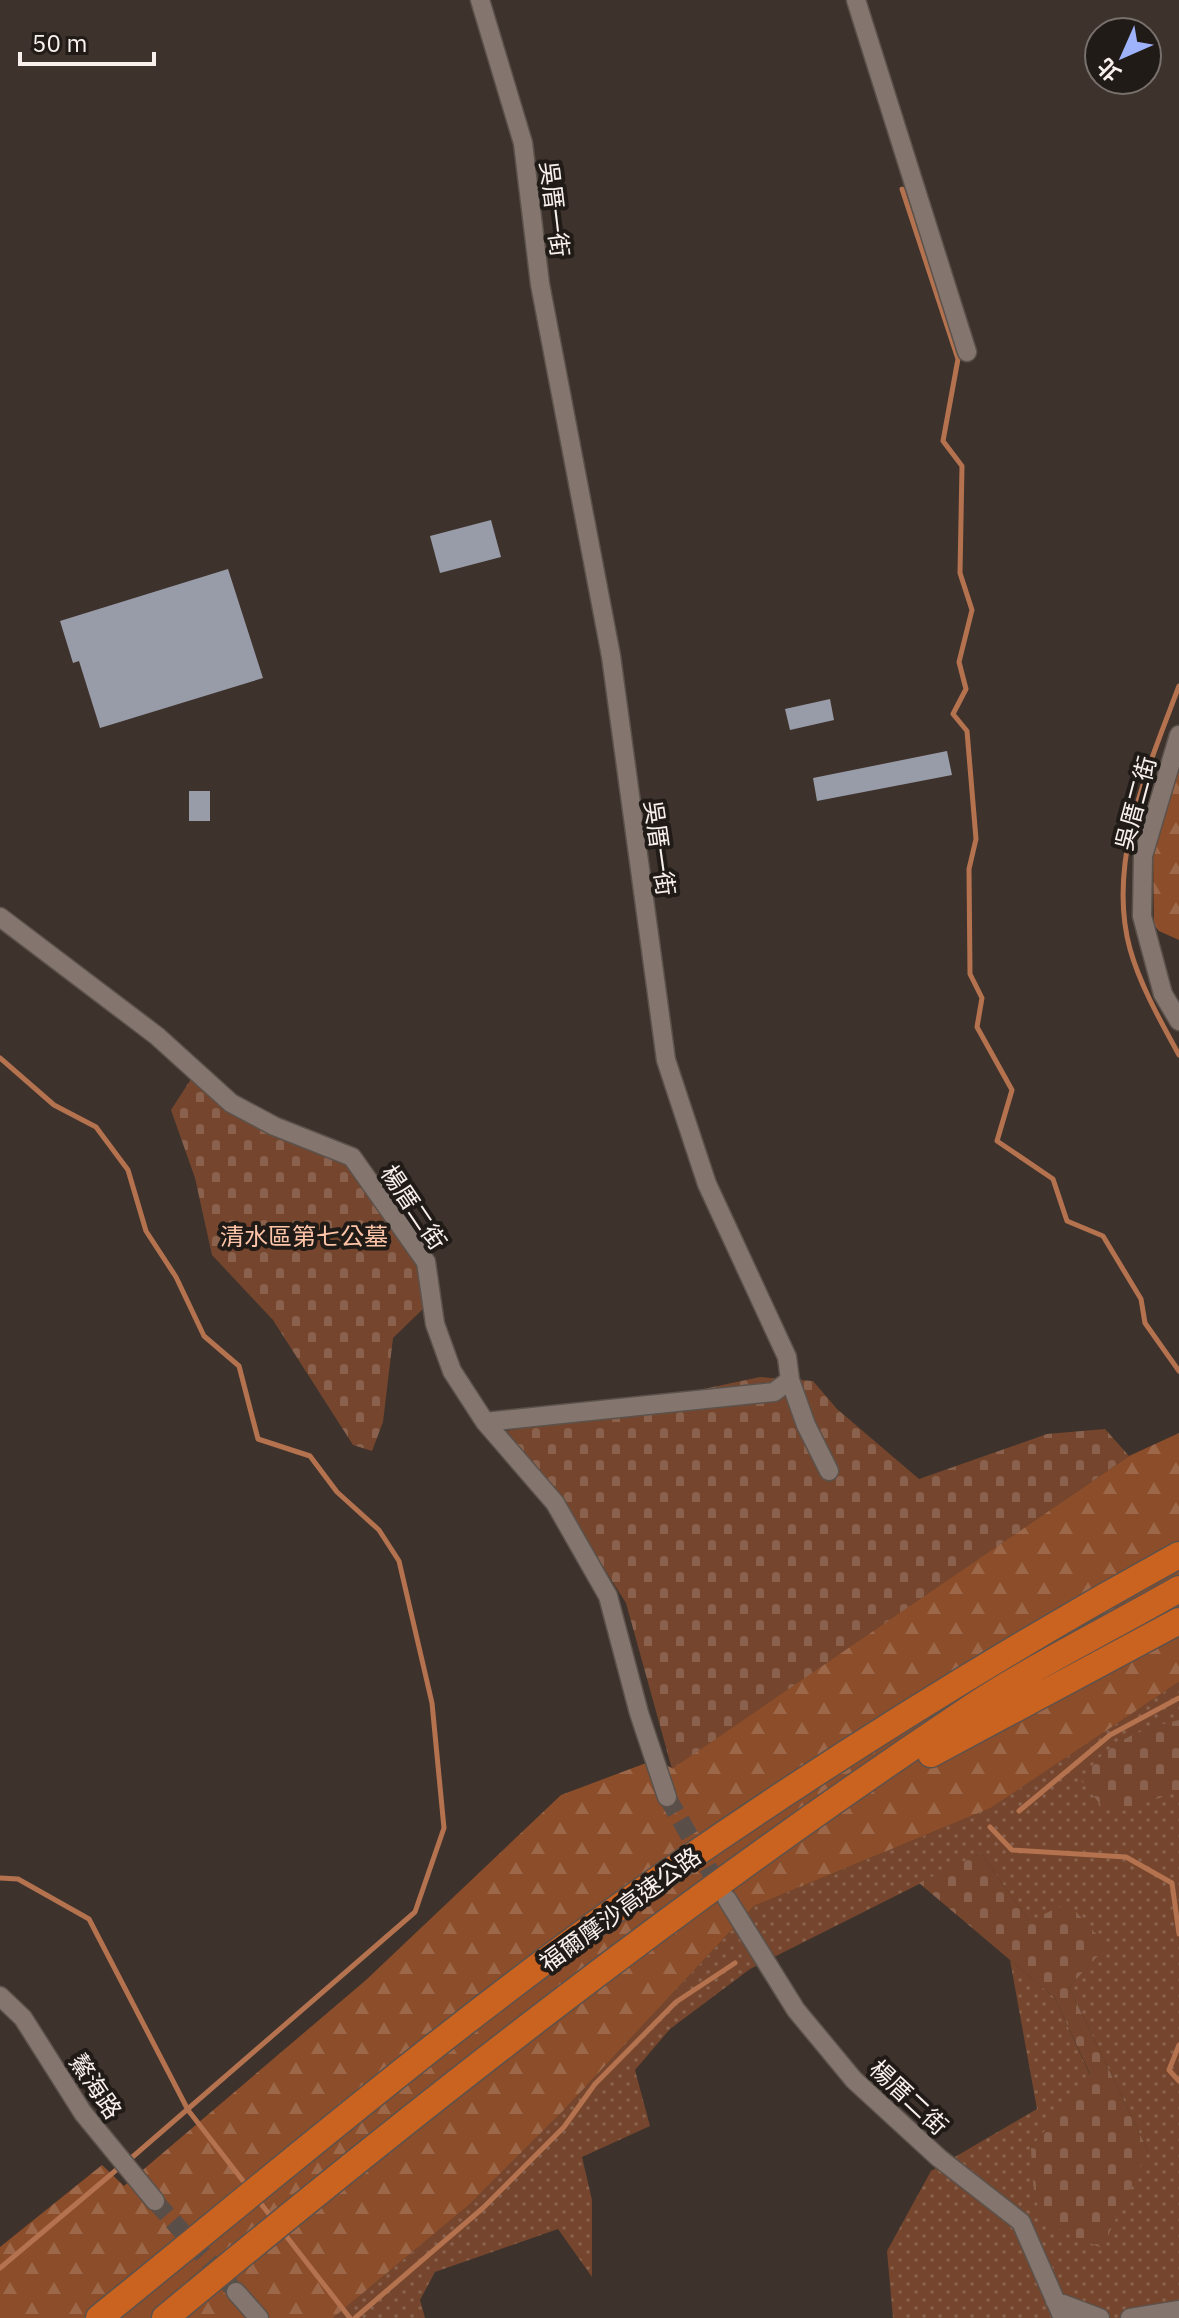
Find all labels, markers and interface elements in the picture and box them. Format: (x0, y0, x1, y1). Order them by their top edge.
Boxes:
scale bar (20, 16, 154, 66)
north arrow (1083, 16, 1163, 96)
text: 50 m (32, 27, 87, 59)
text: 北 (1090, 52, 1127, 89)
street label: 吳厝一街 (533, 159, 577, 259)
street label: 吳厝二街 (1107, 752, 1163, 854)
street label: 吳厝一街 (637, 798, 683, 898)
street label: 楊厝二街 (374, 1158, 454, 1256)
park label: 清水區第七公墓 (220, 1220, 388, 1252)
street label: 福爾摩沙高速公路 (533, 1840, 707, 1978)
street label: 鰲海路 (63, 2047, 129, 2125)
street label: 楊厝二街 (863, 2053, 955, 2141)

